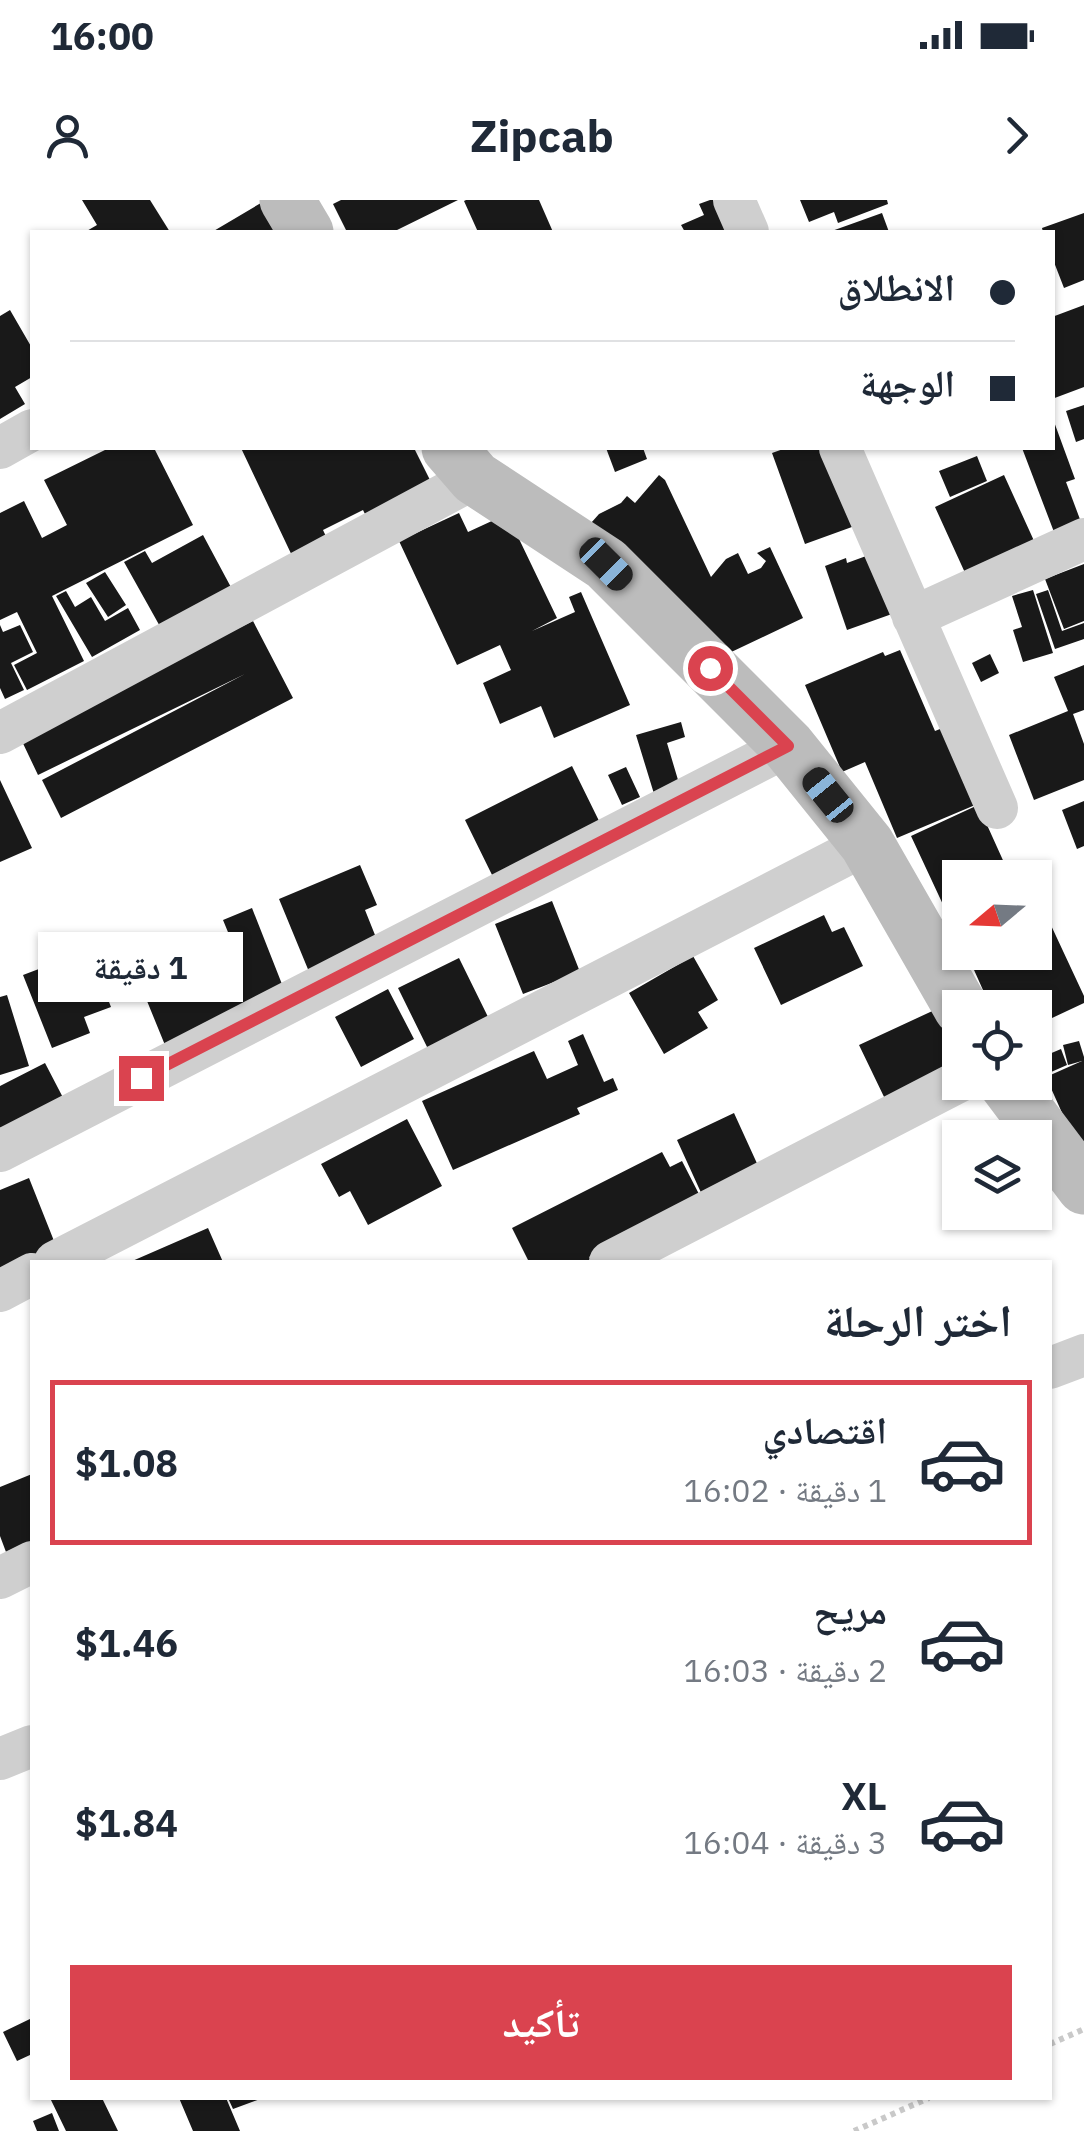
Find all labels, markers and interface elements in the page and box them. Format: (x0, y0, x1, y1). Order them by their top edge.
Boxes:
text: 16:00 (50, 11, 154, 60)
text: Zipcab (470, 106, 614, 164)
icon: person (40, 108, 95, 163)
icon: forward (989, 108, 1044, 163)
text: الانطلاق (837, 262, 955, 311)
text: الوجهة (860, 358, 955, 407)
car (574, 532, 638, 596)
route start (688, 646, 733, 691)
car (797, 762, 859, 828)
north arrow (942, 860, 1052, 970)
map controls (942, 860, 1052, 1230)
callout: 1 دقيقة (38, 933, 244, 1003)
text: 1 دقيقة (94, 946, 187, 988)
button: locate (942, 990, 1052, 1100)
route end (119, 1056, 164, 1101)
button: layers (942, 1120, 1052, 1230)
text: اختر الرحلة (824, 1291, 1012, 1349)
text: اقتصادي (763, 1405, 887, 1454)
icon: car (917, 1418, 1007, 1508)
text: $1.08 (75, 1438, 178, 1487)
text: 1 دقيقة · 16:02 (683, 1469, 887, 1511)
text: مريح (813, 1585, 887, 1634)
icon: car (917, 1598, 1007, 1688)
text: $1.46 (75, 1618, 178, 1667)
text: 2 دقيقة · 16:03 (683, 1649, 887, 1691)
text: XL (841, 1771, 887, 1820)
icon: car (917, 1778, 1007, 1868)
text: $1.84 (75, 1798, 178, 1847)
text: 3 دقيقة · 16:04 (683, 1821, 887, 1863)
button: تأكيد (70, 1965, 1012, 2080)

